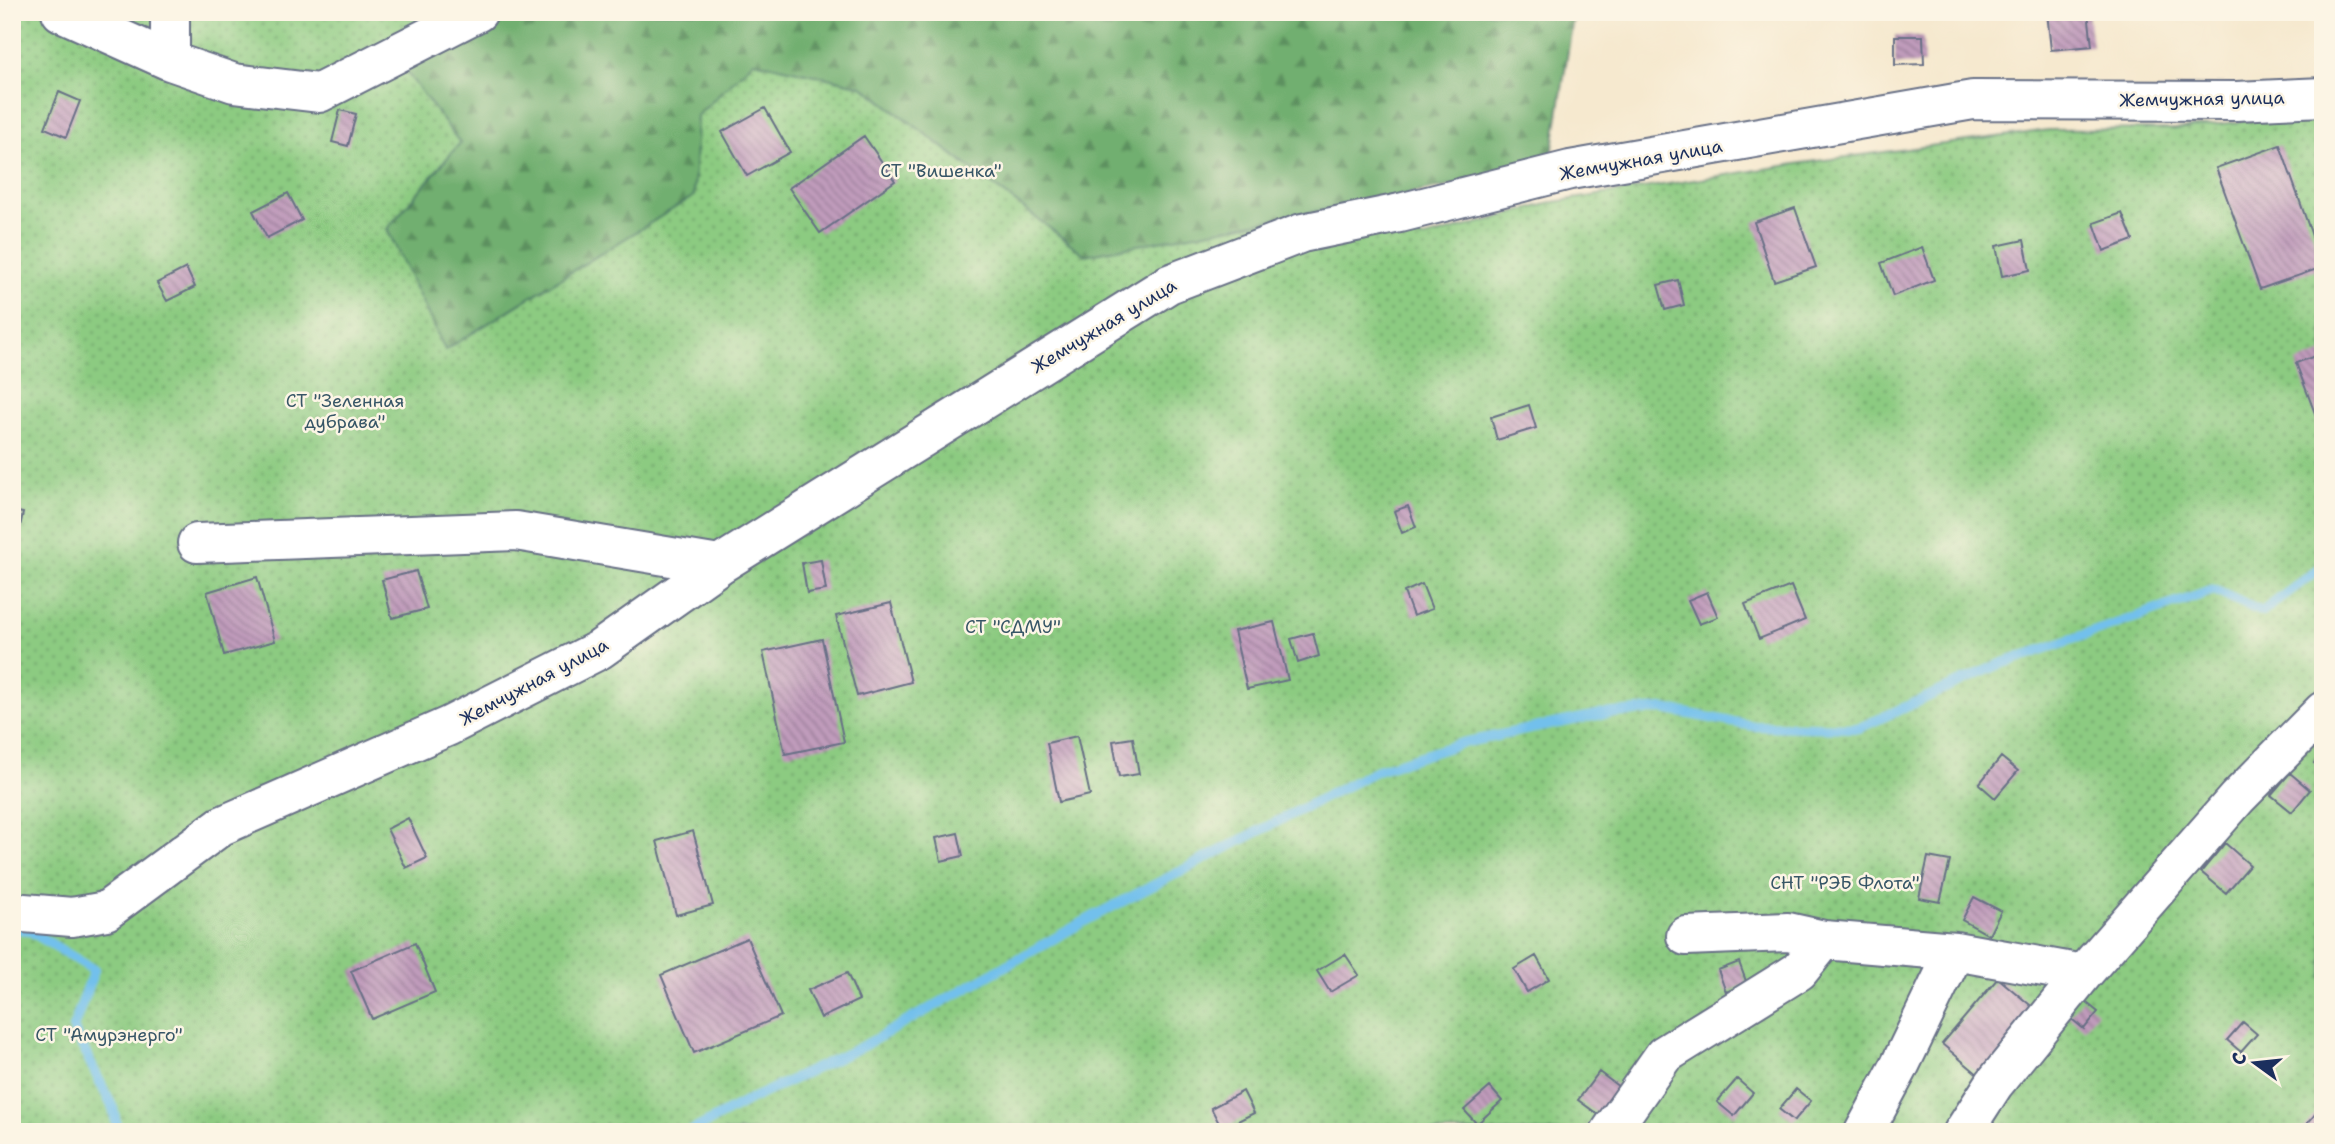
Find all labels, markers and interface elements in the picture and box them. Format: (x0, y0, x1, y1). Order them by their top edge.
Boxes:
street label: Жемчужная улица (2119, 86, 2285, 112)
street label: Жемчужная улица (1558, 134, 1724, 186)
park label: СТ "Вишенка" (880, 159, 1002, 183)
street label: Жемчужная улица (1027, 273, 1181, 379)
park label: СТ "Зеленная дубрава" (286, 389, 404, 434)
park label: СТ "СДМУ" (965, 615, 1061, 639)
street label: Жемчужная улица (455, 633, 613, 731)
park label: СНТ "РЭБ Флота" (1770, 871, 1920, 895)
park label: СТ "Амурэнерго" (35, 1023, 183, 1047)
north arrow (2220, 1028, 2290, 1098)
text: С (2225, 1050, 2253, 1068)

